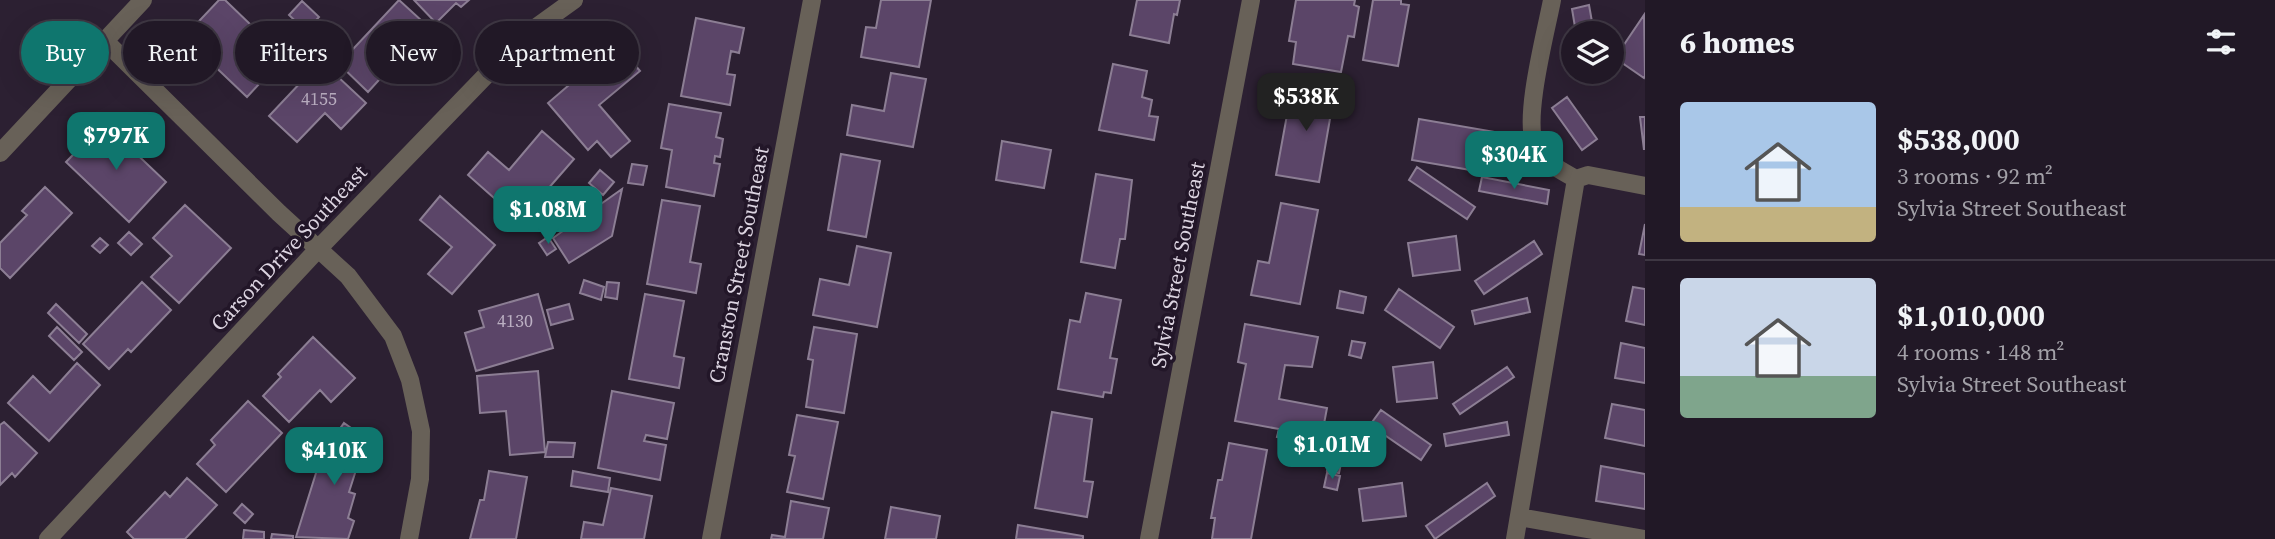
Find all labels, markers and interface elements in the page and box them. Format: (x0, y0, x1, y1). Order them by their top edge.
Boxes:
chip: Buy (21, 21, 109, 84)
chip: Rent (123, 21, 221, 84)
chip: Filters (235, 21, 352, 84)
chip: New (366, 21, 461, 84)
chip: Apartment (475, 21, 639, 84)
map controls (1561, 21, 1624, 84)
button: layers (1561, 21, 1624, 84)
text: 6 homes (1680, 22, 1795, 63)
icon: filters (2202, 23, 2240, 61)
pin: $538K (1257, 74, 1355, 133)
text: $538K (1273, 80, 1339, 112)
house number: 4155 (301, 86, 337, 111)
pin: $797K (67, 113, 165, 172)
text: $797K (83, 119, 149, 151)
text: $538,000 (1897, 119, 2020, 160)
icon: home (1736, 130, 1820, 214)
pin: $304K (1465, 132, 1563, 191)
text: $304K (1481, 138, 1547, 170)
street label: Cranston Street Southeast (701, 144, 776, 386)
street label: Carson Drive Southeast (204, 158, 373, 337)
street label: Sylvia Street Southeast (1143, 159, 1212, 370)
text: 3 rooms · 92 m² (1897, 160, 2053, 192)
pin: $1.08M (491, 187, 605, 246)
text: Sylvia Street Southeast (1897, 192, 2126, 224)
text: $1.08M (509, 193, 587, 225)
text: $1,010,000 (1897, 295, 2045, 336)
icon: home (1736, 306, 1820, 390)
house number: 4130 (497, 308, 533, 333)
text: 4 rooms · 148 m² (1897, 336, 2064, 368)
text: Sylvia Street Southeast (1897, 368, 2126, 400)
pin: $1.01M (1275, 421, 1389, 481)
pin: $410K (285, 428, 383, 487)
text: $1.01M (1293, 428, 1371, 460)
text: $410K (301, 434, 367, 466)

